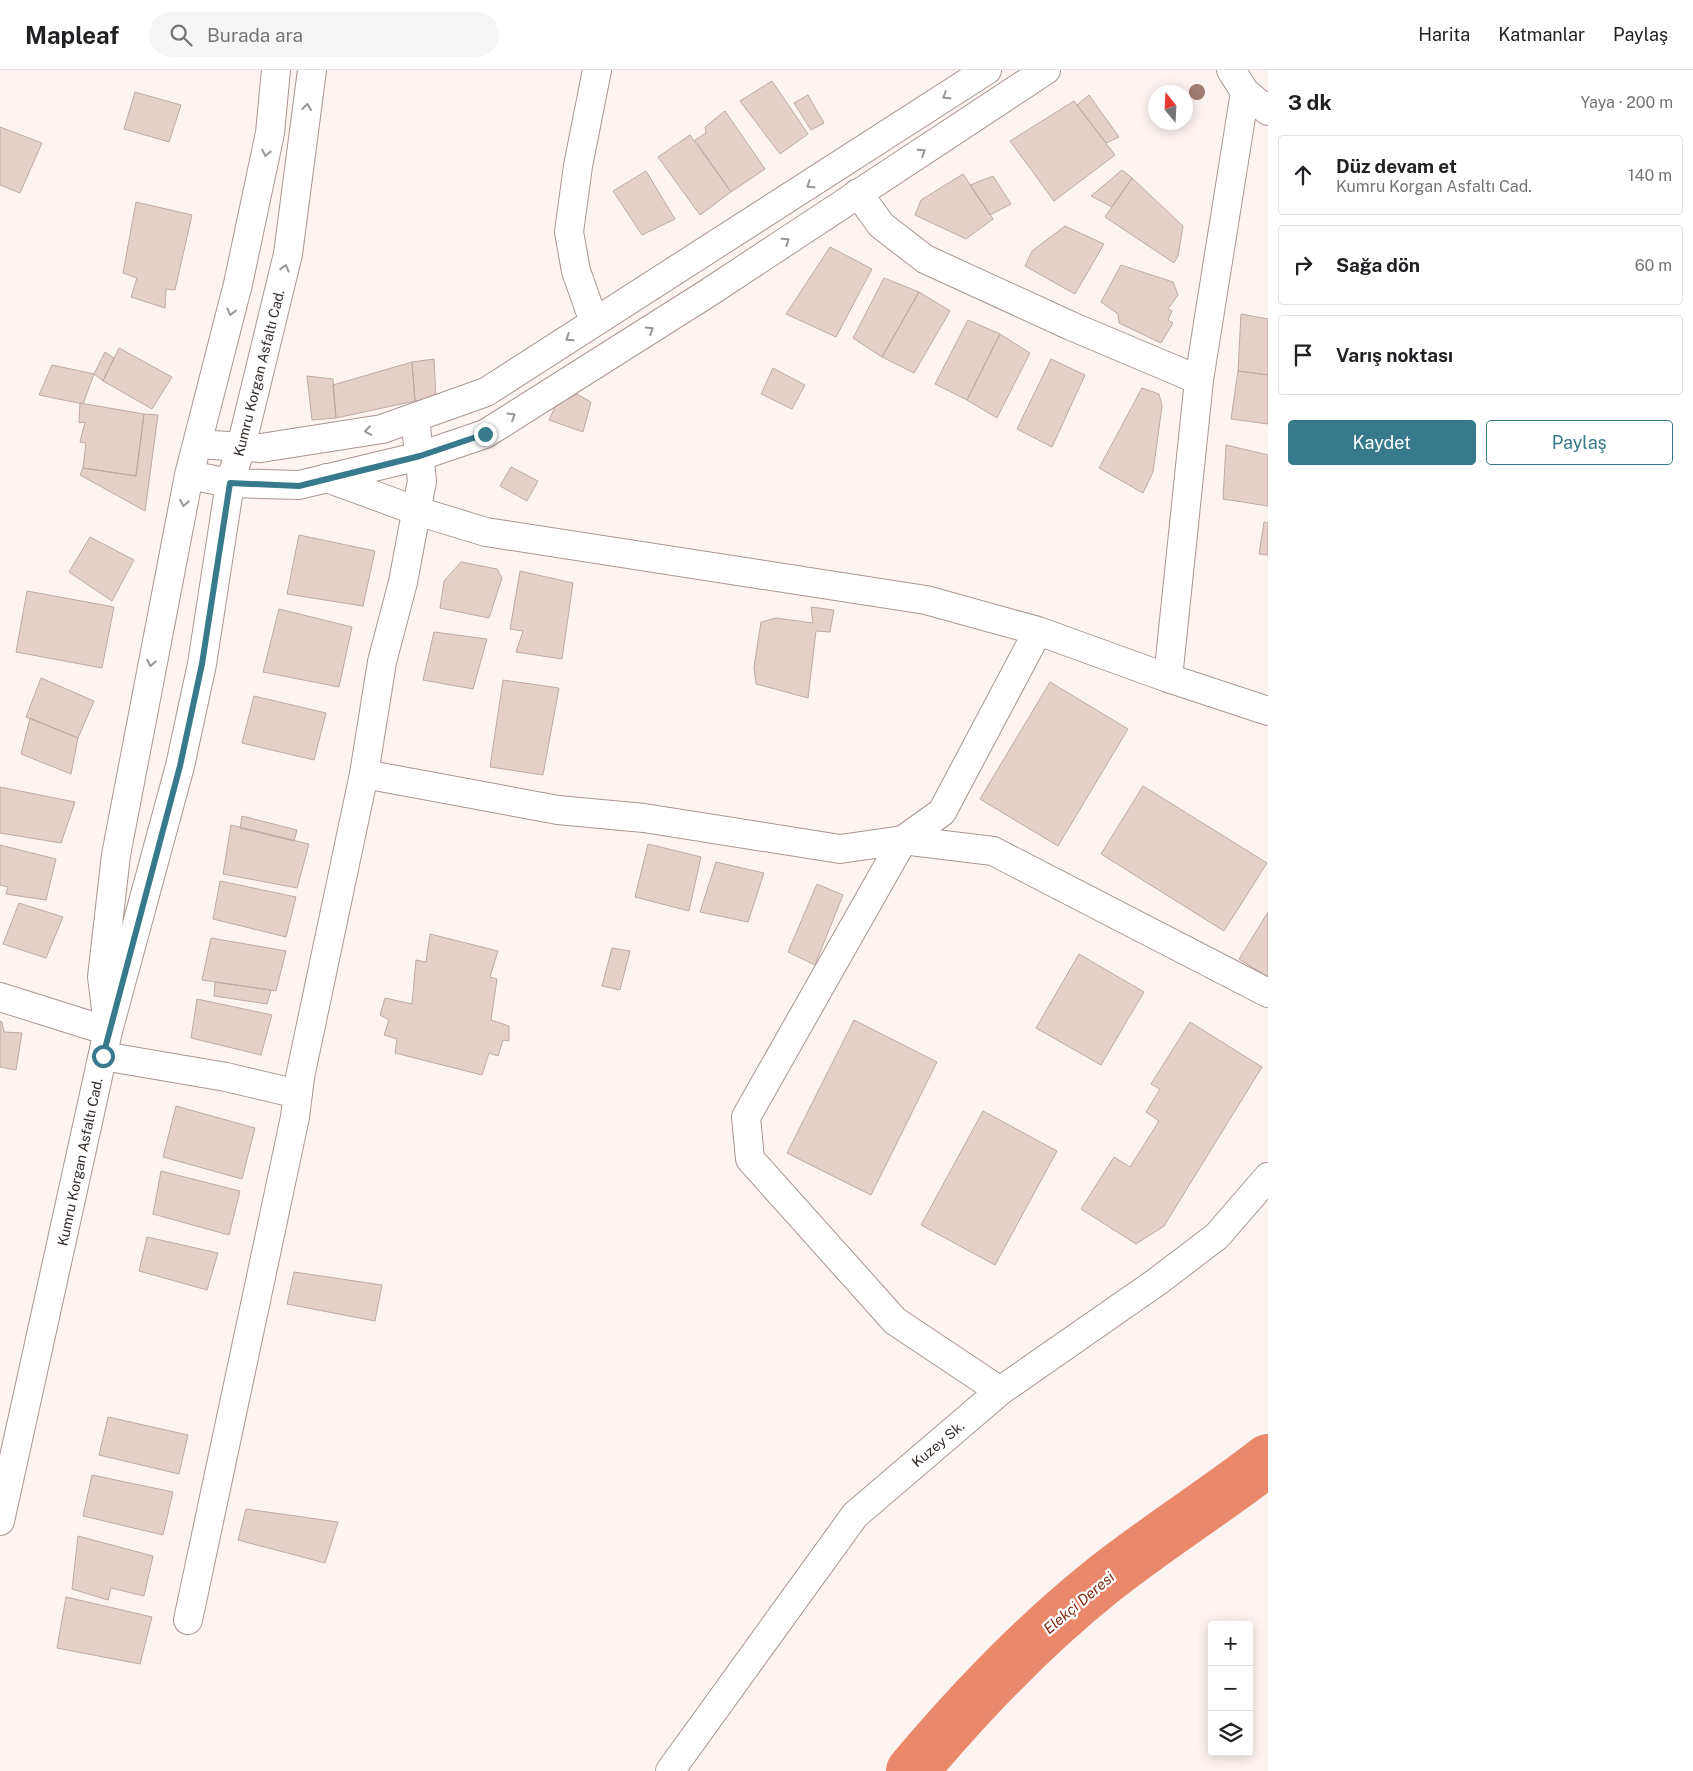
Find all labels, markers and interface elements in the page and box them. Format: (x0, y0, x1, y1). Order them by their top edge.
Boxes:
search box (149, 12, 499, 57)
text: Mapleaf (25, 21, 119, 49)
icon: search (167, 21, 195, 49)
text: Burada ara (207, 24, 303, 46)
text: Harita (1418, 24, 1470, 45)
text: Katmanlar (1498, 24, 1585, 45)
text: Paylaş (1613, 24, 1668, 45)
north arrow (1148, 85, 1193, 130)
one-way arrow (942, 90, 951, 99)
text: 3 dk (1288, 90, 1332, 115)
text: Yaya · 200 m (1580, 93, 1673, 112)
one-way arrow (301, 103, 312, 111)
one-way arrow (916, 148, 925, 158)
one-way arrow (261, 149, 272, 157)
text: Düz devam et (1336, 155, 1457, 177)
icon: ahead (1289, 161, 1317, 189)
text: 140 m (1628, 166, 1672, 185)
text: Kumru Korgan Asfaltı Cad. (1336, 177, 1532, 196)
one-way arrow (806, 179, 815, 188)
one-way arrow (780, 238, 790, 247)
icon: right (1289, 251, 1317, 279)
text: Sağa dön (1336, 254, 1420, 276)
text: 60 m (1635, 256, 1672, 275)
one-way arrow (279, 263, 290, 272)
street label: Kumru Korgan Asfaltı Cad. (231, 288, 287, 458)
one-way arrow (226, 307, 237, 316)
one-way arrow (644, 326, 653, 336)
one-way arrow (566, 332, 575, 341)
icon: arrive (1289, 341, 1317, 369)
text: Varış noktası (1336, 344, 1453, 366)
one-way arrow (507, 413, 516, 423)
button: Kaydet (1288, 420, 1476, 465)
button: Paylaş (1486, 420, 1673, 465)
route end (474, 423, 497, 446)
one-way arrow (363, 425, 371, 436)
one-way arrow (179, 499, 189, 508)
one-way arrow (147, 658, 157, 667)
route start (92, 1045, 115, 1068)
street label: Kumru Korgan Asfaltı Cad. (54, 1077, 106, 1247)
street label: Kuzey Sk. (909, 1418, 967, 1470)
water label: Elekçi Deresi (1040, 1568, 1118, 1637)
map controls (1208, 1621, 1253, 1756)
button: + (1208, 1621, 1253, 1666)
button: − (1208, 1666, 1253, 1711)
button: layers (1208, 1711, 1253, 1756)

